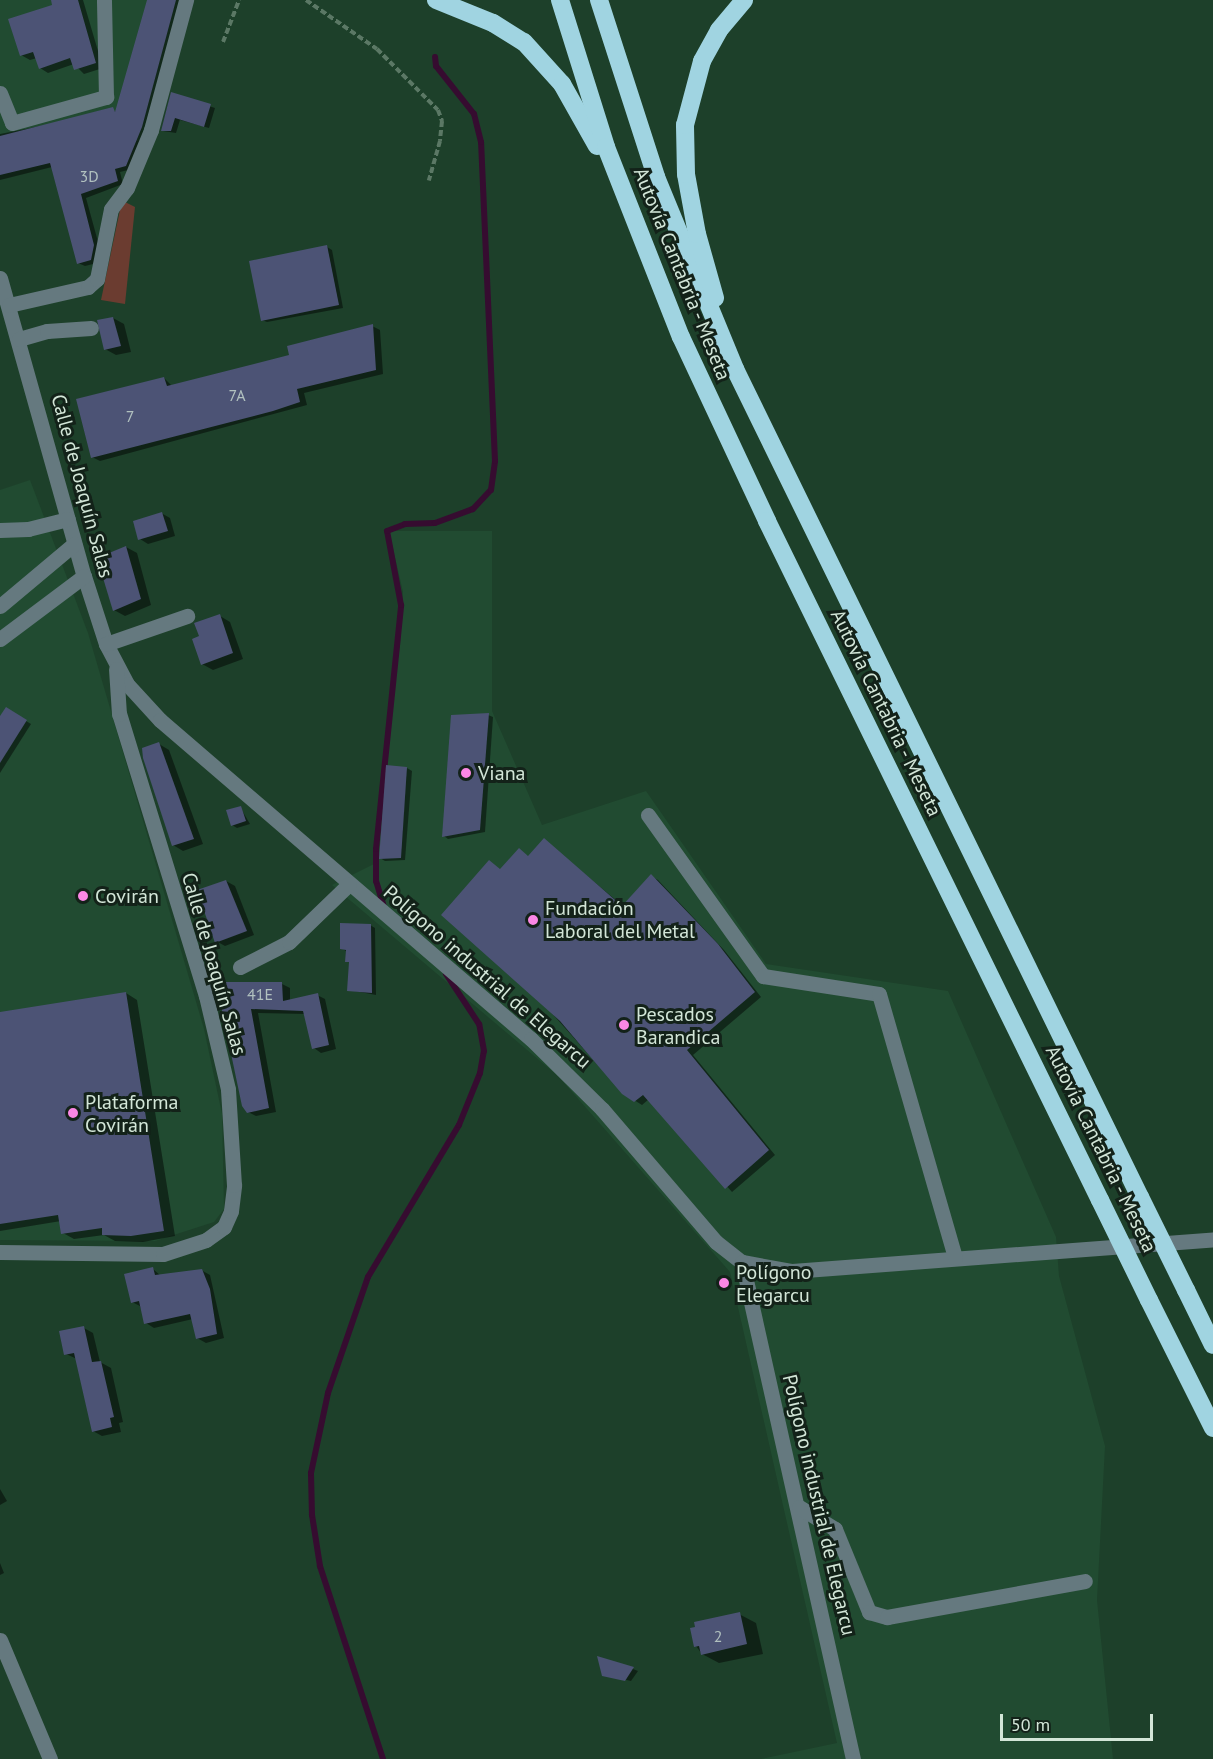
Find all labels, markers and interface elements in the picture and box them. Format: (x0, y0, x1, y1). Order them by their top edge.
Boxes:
street label: Autovía Cantabria - Meseta (628, 163, 736, 385)
house number: 3D (79, 166, 99, 186)
house number: 7A (228, 385, 246, 405)
street label: Calle de Joaquín Salas (46, 392, 118, 580)
house number: 7 (126, 406, 134, 426)
street label: Autovía Cantabria - Meseta (825, 604, 947, 822)
place label: Viana (478, 761, 525, 785)
marker: Viana (459, 766, 473, 780)
street label: Calle de Joaquín Salas (176, 870, 252, 1058)
street label: Polígono industrial de Elegarcu (378, 880, 596, 1074)
place label: Covirán (95, 884, 159, 908)
marker: Covirán (76, 889, 90, 903)
place label: Fundación Laboral del Metal (545, 897, 695, 944)
marker: Fundación Laboral del Metal (526, 913, 540, 927)
house number: 41E (247, 984, 273, 1004)
place label: Pescados Barandica (636, 1002, 720, 1049)
marker: Pescados Barandica (617, 1018, 631, 1032)
street label: Autovía Cantabria - Meseta (1040, 1040, 1162, 1258)
place label: Plataforma Covirán (85, 1090, 178, 1137)
marker: Plataforma Covirán (66, 1106, 80, 1120)
place label: Polígono Elegarcu (736, 1260, 811, 1307)
marker: Polígono Elegarcu (717, 1276, 731, 1290)
street label: Polígono industrial de Elegarcu (777, 1372, 861, 1638)
house number: 2 (714, 1626, 722, 1646)
scale bar (1003, 1702, 1156, 1740)
text: 50 m (1011, 1713, 1050, 1736)

